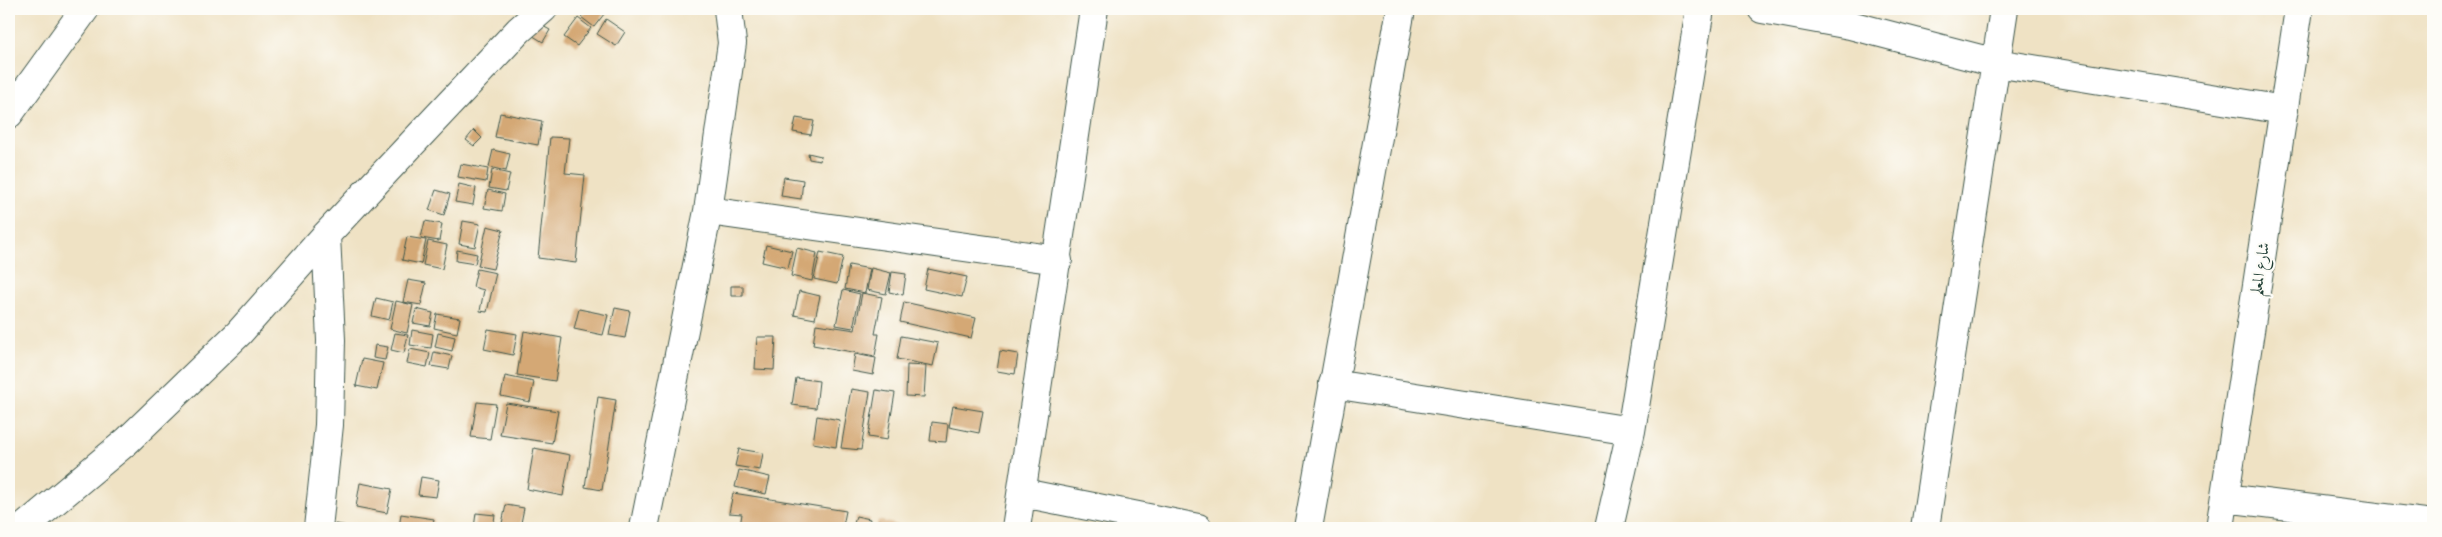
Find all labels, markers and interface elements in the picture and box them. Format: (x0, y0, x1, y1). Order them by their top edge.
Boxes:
street label: شارع المعلم (2246, 241, 2280, 298)

